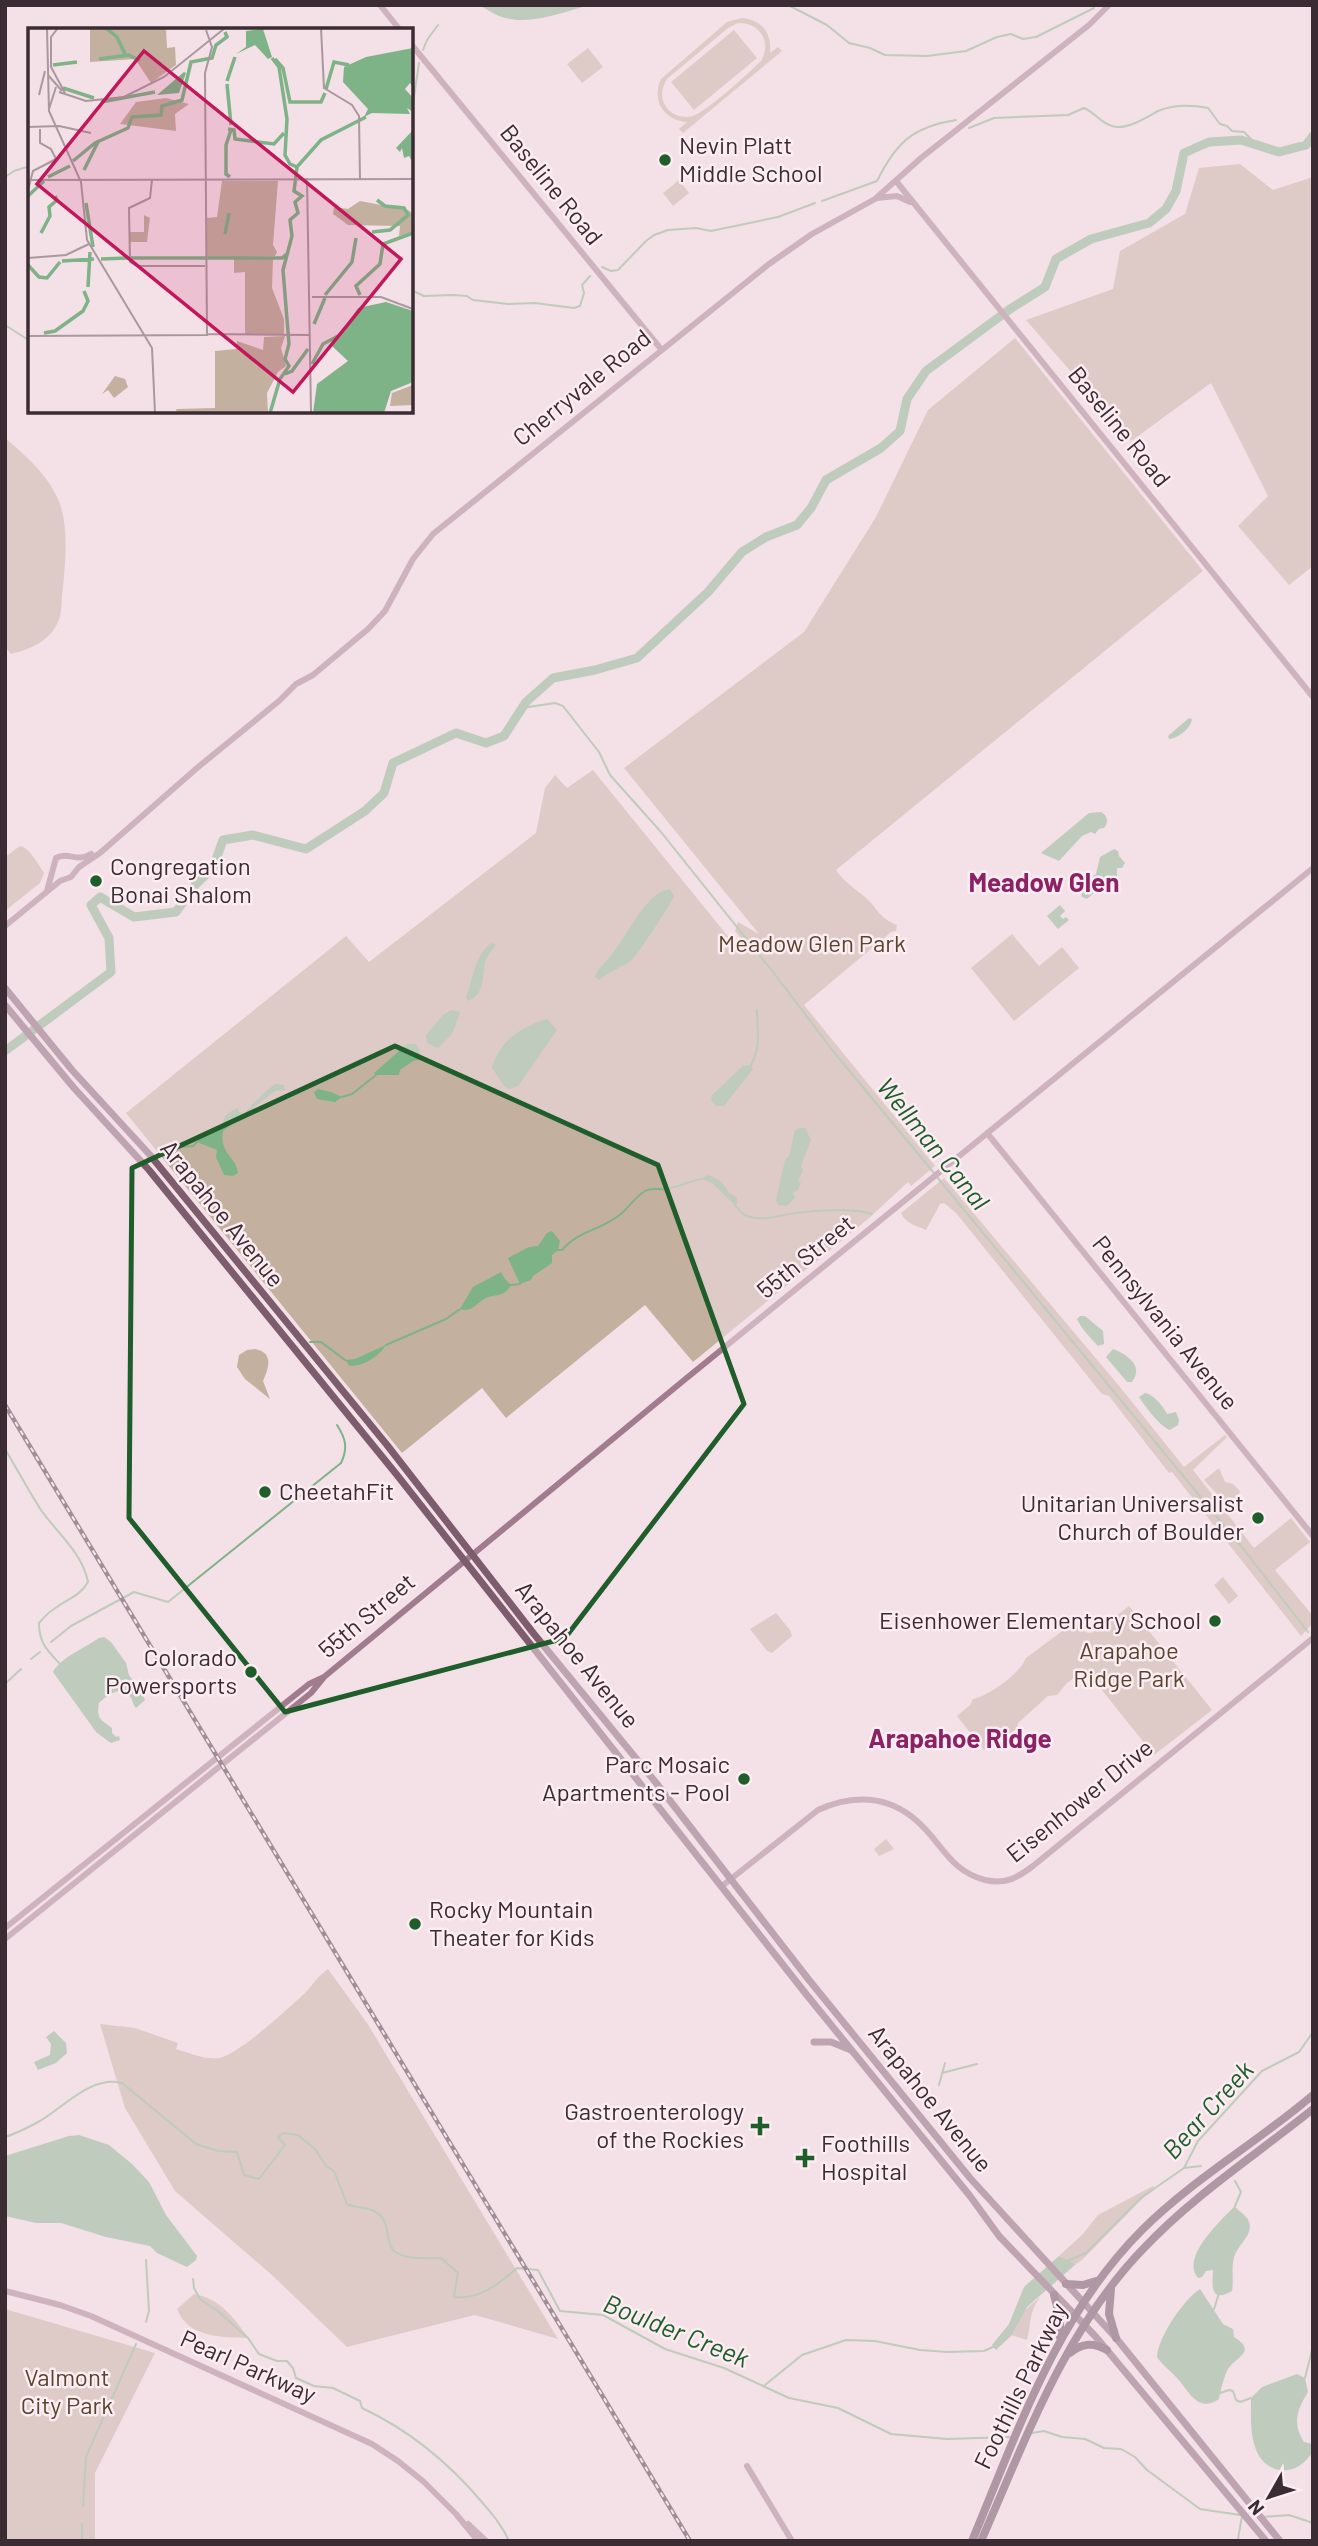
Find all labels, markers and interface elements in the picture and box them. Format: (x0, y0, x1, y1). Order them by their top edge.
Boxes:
inset map (28, 28, 413, 413)
street label: Baseline Road (495, 118, 610, 250)
place label: Nevin Platt Middle School (679, 130, 823, 187)
marker: Nevin Platt Middle School (657, 152, 673, 168)
street label: Cherryvale Road (506, 322, 656, 451)
street label: Baseline Road (1063, 360, 1178, 492)
place label: Congregation Bonai Shalom (110, 851, 252, 908)
district label: Meadow Glen (968, 866, 1120, 897)
marker: Congregation Bonai Shalom (88, 873, 104, 889)
park label: Meadow Glen Park (718, 928, 906, 957)
water label: Wellman Canal (871, 1071, 997, 1216)
street label: Arapahoe Avenue (155, 1134, 291, 1292)
street label: 55th Street (751, 1208, 860, 1304)
street label: Pennsylvania Avenue (1087, 1229, 1245, 1415)
place label: CheetahFit (279, 1476, 394, 1505)
marker: CheetahFit (257, 1484, 273, 1500)
place label: Unitarian Universalist Church of Boulder (1021, 1488, 1244, 1545)
marker: Unitarian Universalist Church of Boulder (1250, 1510, 1266, 1526)
street label: 55th Street (312, 1566, 420, 1663)
street label: Arapahoe Avenue (510, 1575, 646, 1733)
place label: Eisenhower Elementary School (879, 1605, 1201, 1634)
marker: Eisenhower Elementary School (1207, 1613, 1223, 1629)
park label: Arapahoe Ridge Park (1073, 1635, 1185, 1692)
place label: Colorado Powersports (105, 1642, 237, 1699)
marker: Colorado Powersports (243, 1664, 259, 1680)
district label: Arapahoe Ridge (868, 1722, 1052, 1753)
street label: Eisenhower Drive (1000, 1732, 1158, 1868)
place label: Parc Mosaic Apartments - Pool (542, 1749, 730, 1806)
marker: Parc Mosaic Apartments - Pool (736, 1771, 752, 1787)
place label: Rocky Mountain Theater for Kids (429, 1894, 594, 1951)
marker: Rocky Mountain Theater for Kids (407, 1916, 423, 1932)
street label: Arapahoe Avenue (863, 2019, 999, 2177)
water label: Bear Creek (1155, 2053, 1259, 2164)
place label: Gastroenterology of the Rockies (564, 2096, 744, 2153)
marker: Gastroenterology of the Rockies (750, 2116, 770, 2136)
place label: Foothills Hospital (821, 2128, 910, 2185)
marker: Foothills Hospital (795, 2148, 815, 2168)
water label: Boulder Creek (599, 2286, 754, 2373)
street label: Foothills Parkway (967, 2298, 1072, 2473)
street label: Pearl Parkway (176, 2323, 321, 2408)
park label: Valmont City Park (21, 2362, 113, 2419)
north arrow (1234, 2462, 1304, 2532)
text: N (1242, 2496, 1268, 2520)

